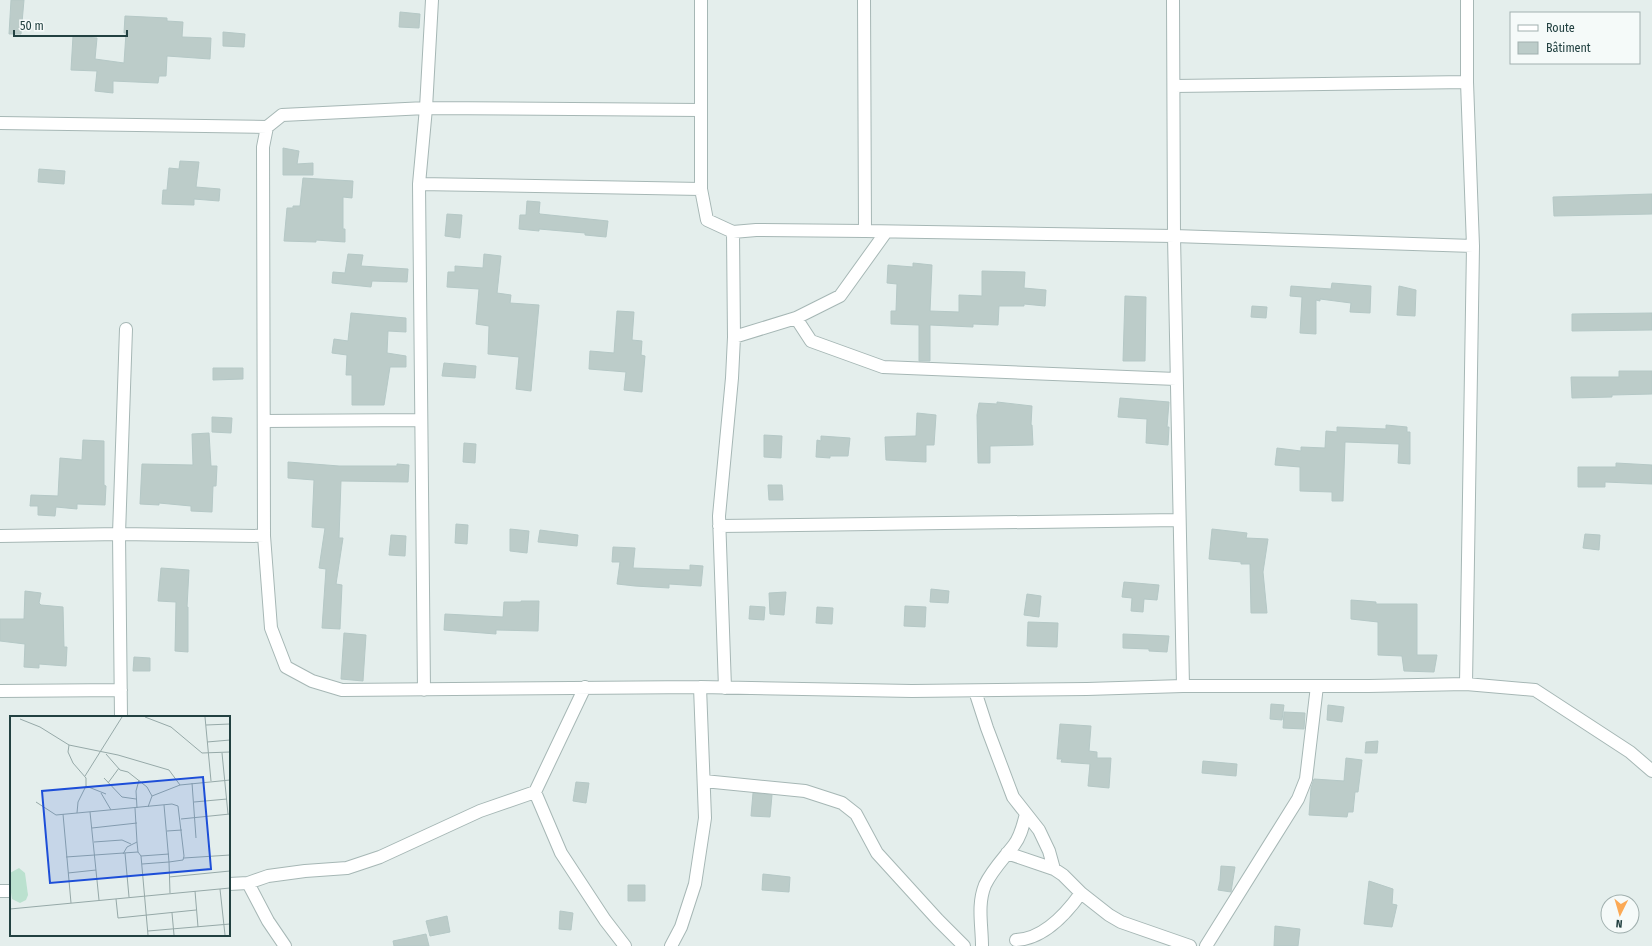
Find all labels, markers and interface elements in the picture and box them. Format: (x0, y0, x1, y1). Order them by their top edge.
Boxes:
scale bar (14, 12, 127, 38)
legend (1510, 12, 1640, 64)
text: 50 m (20, 19, 44, 33)
text: Route (1546, 21, 1575, 35)
text: Bâtiment (1546, 41, 1591, 55)
inset map (10, 716, 230, 936)
north arrow (1600, 894, 1640, 934)
text: N (1615, 917, 1623, 930)

